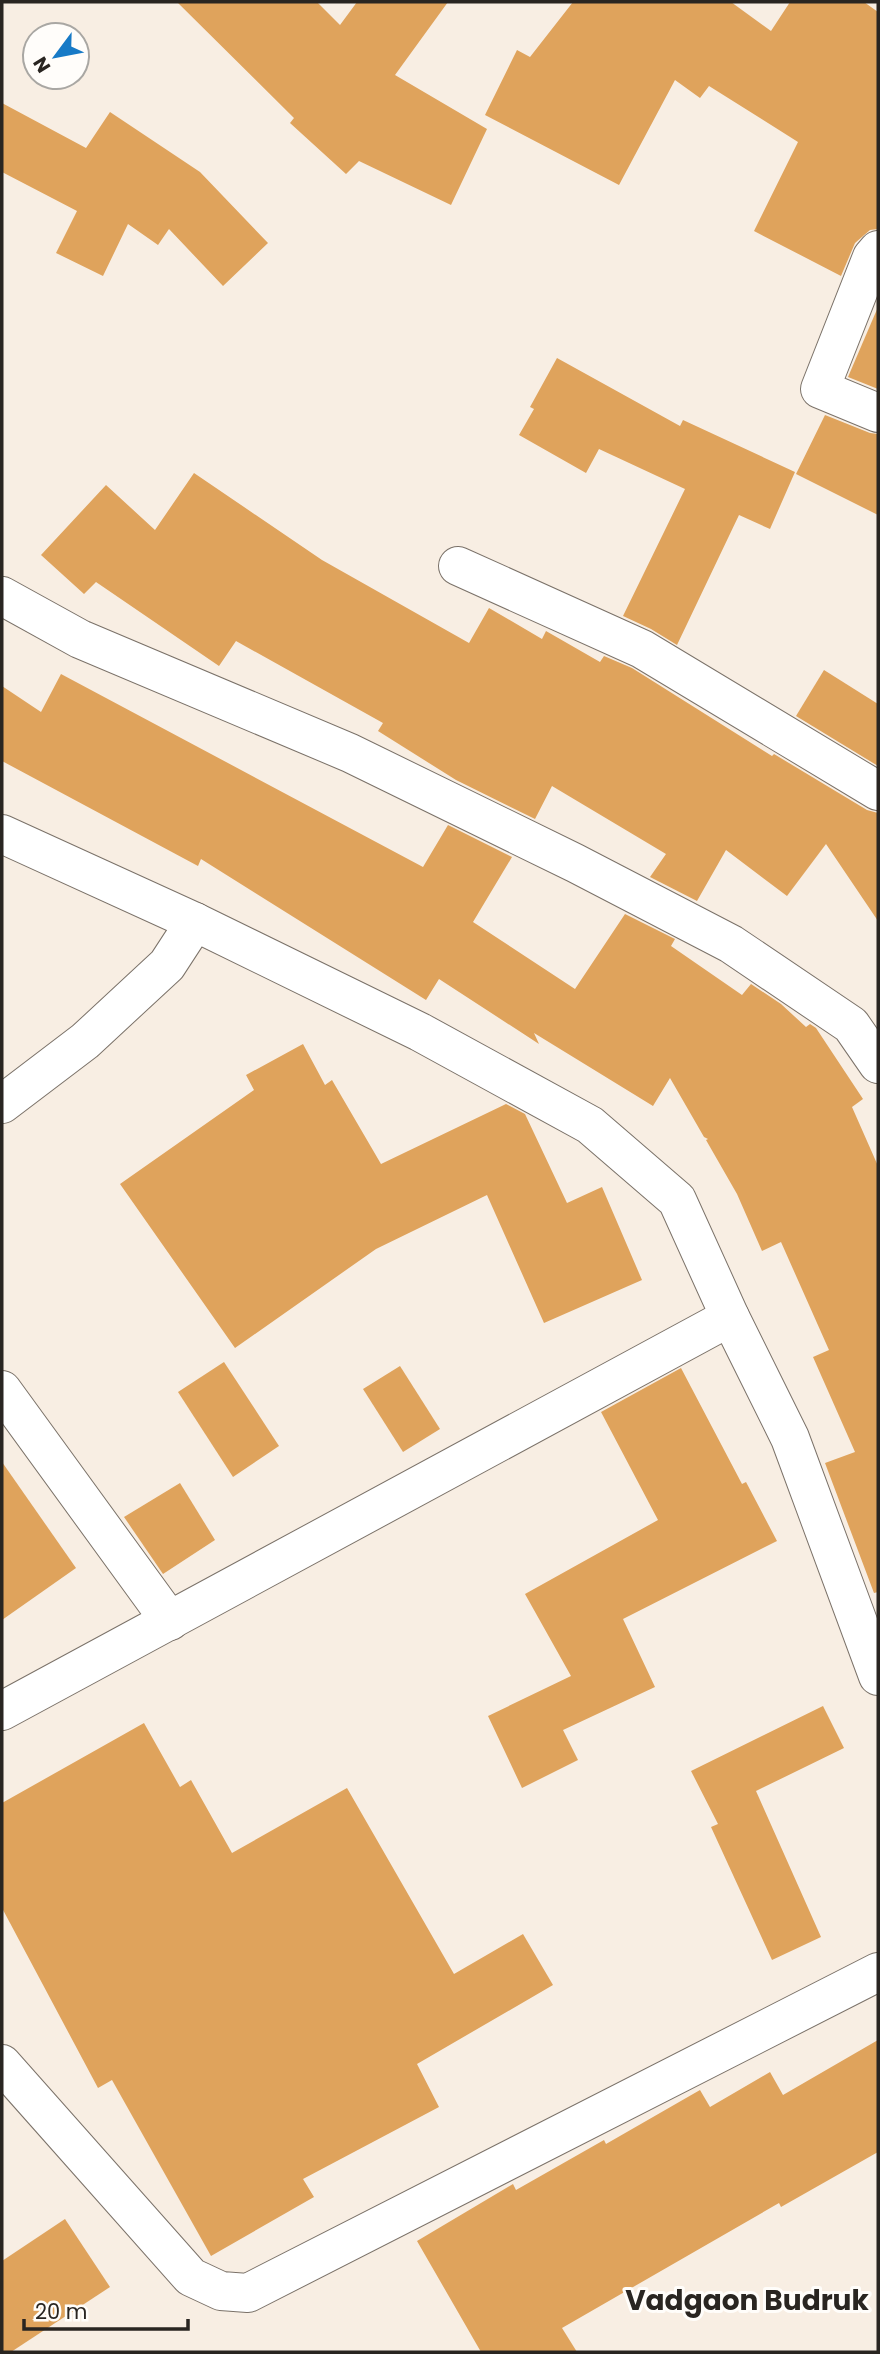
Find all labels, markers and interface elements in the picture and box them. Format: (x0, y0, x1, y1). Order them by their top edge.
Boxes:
north arrow (21, 21, 91, 91)
text: N (27, 52, 57, 78)
district label: Vadgaon Budruk (625, 2281, 870, 2320)
scale bar (24, 2288, 189, 2332)
text: 20 m (35, 2297, 88, 2326)

